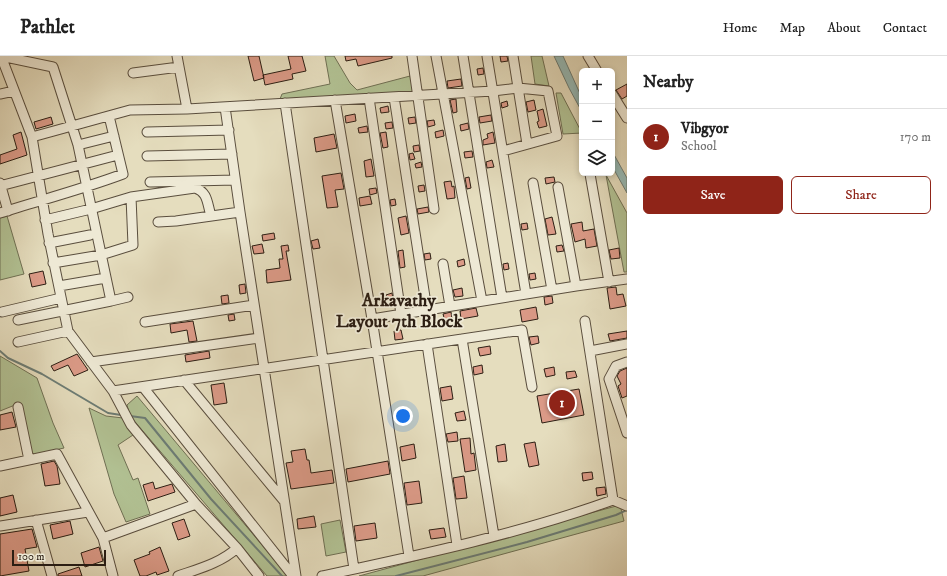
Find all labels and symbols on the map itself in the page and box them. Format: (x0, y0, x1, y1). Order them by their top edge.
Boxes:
district label: Arkavathy Layout 7th Block (336, 290, 463, 333)
pin: 1 (549, 388, 575, 418)
your location (393, 406, 413, 426)
scale bar (12, 548, 106, 567)

